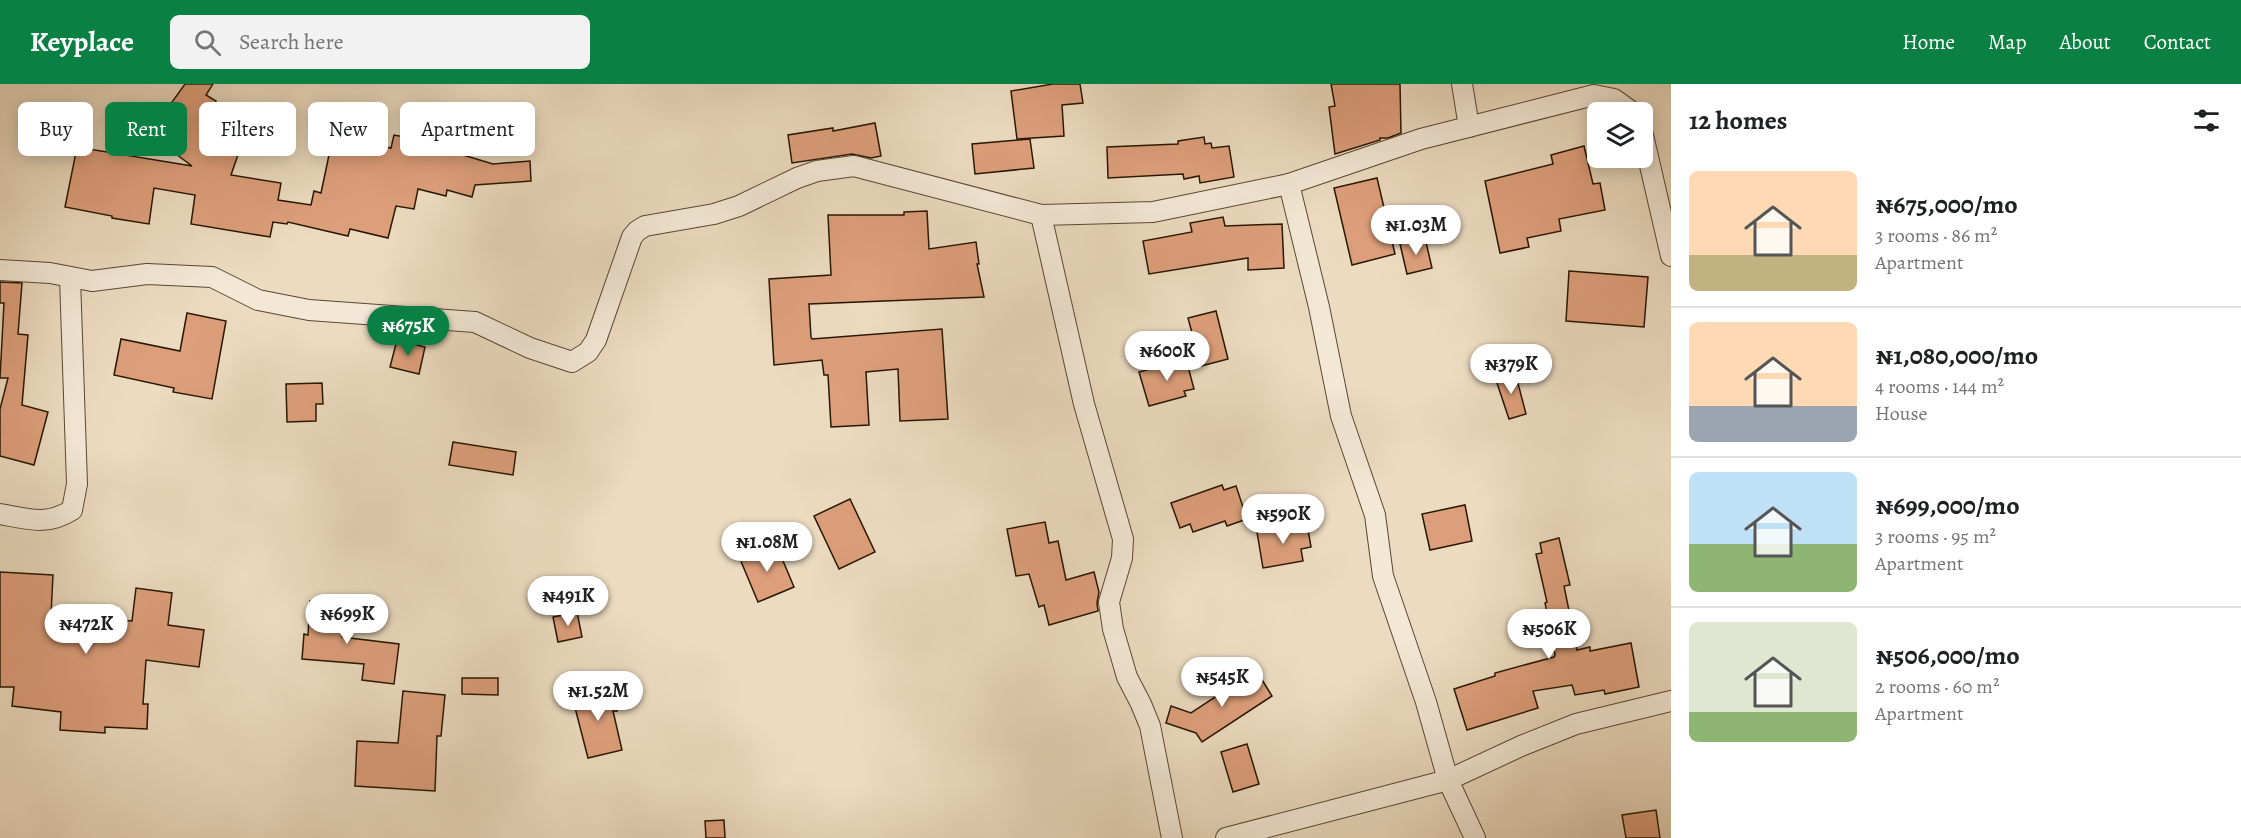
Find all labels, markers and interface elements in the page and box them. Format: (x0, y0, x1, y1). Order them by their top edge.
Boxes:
search box (170, 15, 590, 69)
text: Keyplace (30, 23, 134, 61)
icon: search (191, 26, 224, 59)
text: Search here (239, 27, 344, 57)
text: Home (1902, 28, 1955, 56)
text: Map (1988, 28, 2026, 56)
text: About (2059, 28, 2111, 56)
text: Contact (2144, 28, 2211, 56)
chip: Buy (18, 102, 93, 156)
chip: Rent (105, 102, 187, 156)
chip: Filters (199, 102, 296, 156)
chip: New (308, 102, 388, 156)
chip: Apartment (400, 102, 535, 156)
map controls (1587, 102, 1653, 168)
button: layers (1587, 102, 1653, 168)
text: 12 homes (1689, 103, 1787, 138)
icon: filters (2190, 104, 2223, 137)
text: ₦675,000/mo (1875, 187, 2018, 222)
icon: home (1737, 195, 1809, 267)
pin: ₦1.03M (1367, 205, 1465, 256)
text: ₦1.03M (1385, 211, 1447, 238)
text: 3 rooms · 86 m² (1875, 222, 1997, 249)
text: Apartment (1875, 249, 1964, 276)
pin: ₦675K (366, 306, 450, 357)
text: ₦675K (381, 312, 435, 339)
pin: ₦600K (1125, 331, 1209, 382)
text: ₦600K (1139, 337, 1195, 364)
text: ₦1,080,000/mo (1875, 338, 2038, 373)
pin: ₦379K (1469, 344, 1553, 395)
icon: home (1737, 346, 1809, 418)
text: ₦379K (1484, 350, 1538, 377)
text: 4 rooms · 144 m² (1875, 373, 2004, 400)
text: House (1875, 400, 1927, 427)
text: ₦699,000/mo (1875, 488, 2020, 523)
pin: ₦590K (1241, 494, 1325, 545)
icon: home (1737, 496, 1809, 568)
text: ₦590K (1255, 500, 1311, 527)
pin: ₦1.08M (718, 522, 816, 573)
text: 3 rooms · 95 m² (1875, 523, 1996, 550)
text: ₦1.08M (735, 528, 799, 555)
text: Apartment (1875, 550, 1964, 577)
pin: ₦491K (526, 576, 610, 627)
text: ₦491K (541, 582, 595, 609)
pin: ₦699K (305, 594, 389, 645)
text: ₦699K (319, 600, 375, 627)
pin: ₦472K (44, 604, 128, 655)
pin: ₦506K (1507, 609, 1591, 660)
text: ₦472K (59, 610, 113, 637)
text: ₦506K (1521, 615, 1577, 642)
text: ₦506,000/mo (1875, 638, 2020, 673)
icon: home (1737, 646, 1809, 718)
pin: ₦545K (1180, 657, 1264, 708)
text: ₦545K (1195, 663, 1249, 690)
pin: ₦1.52M (549, 671, 647, 722)
text: 2 rooms · 60 m² (1875, 673, 1999, 700)
text: ₦1.52M (567, 677, 629, 704)
text: Apartment (1875, 700, 1964, 727)

